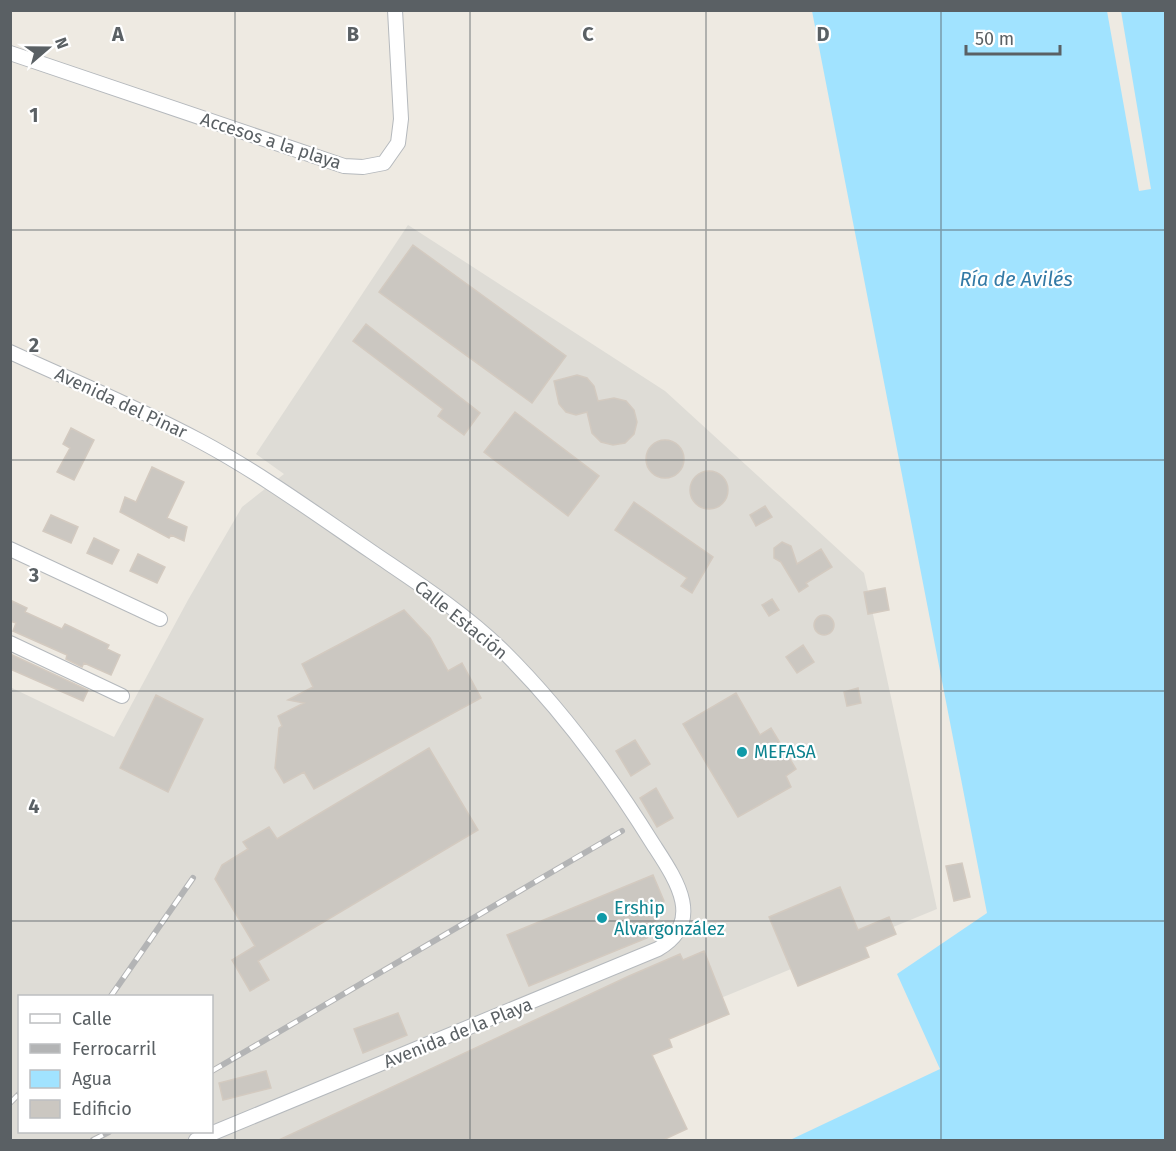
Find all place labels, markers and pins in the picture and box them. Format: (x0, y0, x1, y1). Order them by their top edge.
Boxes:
place label: MEFASA (754, 741, 817, 763)
marker: MEFASA (735, 745, 749, 759)
place label: Ership Alvargonzález (614, 897, 725, 940)
marker: Ership Alvargonzález (595, 911, 609, 925)

